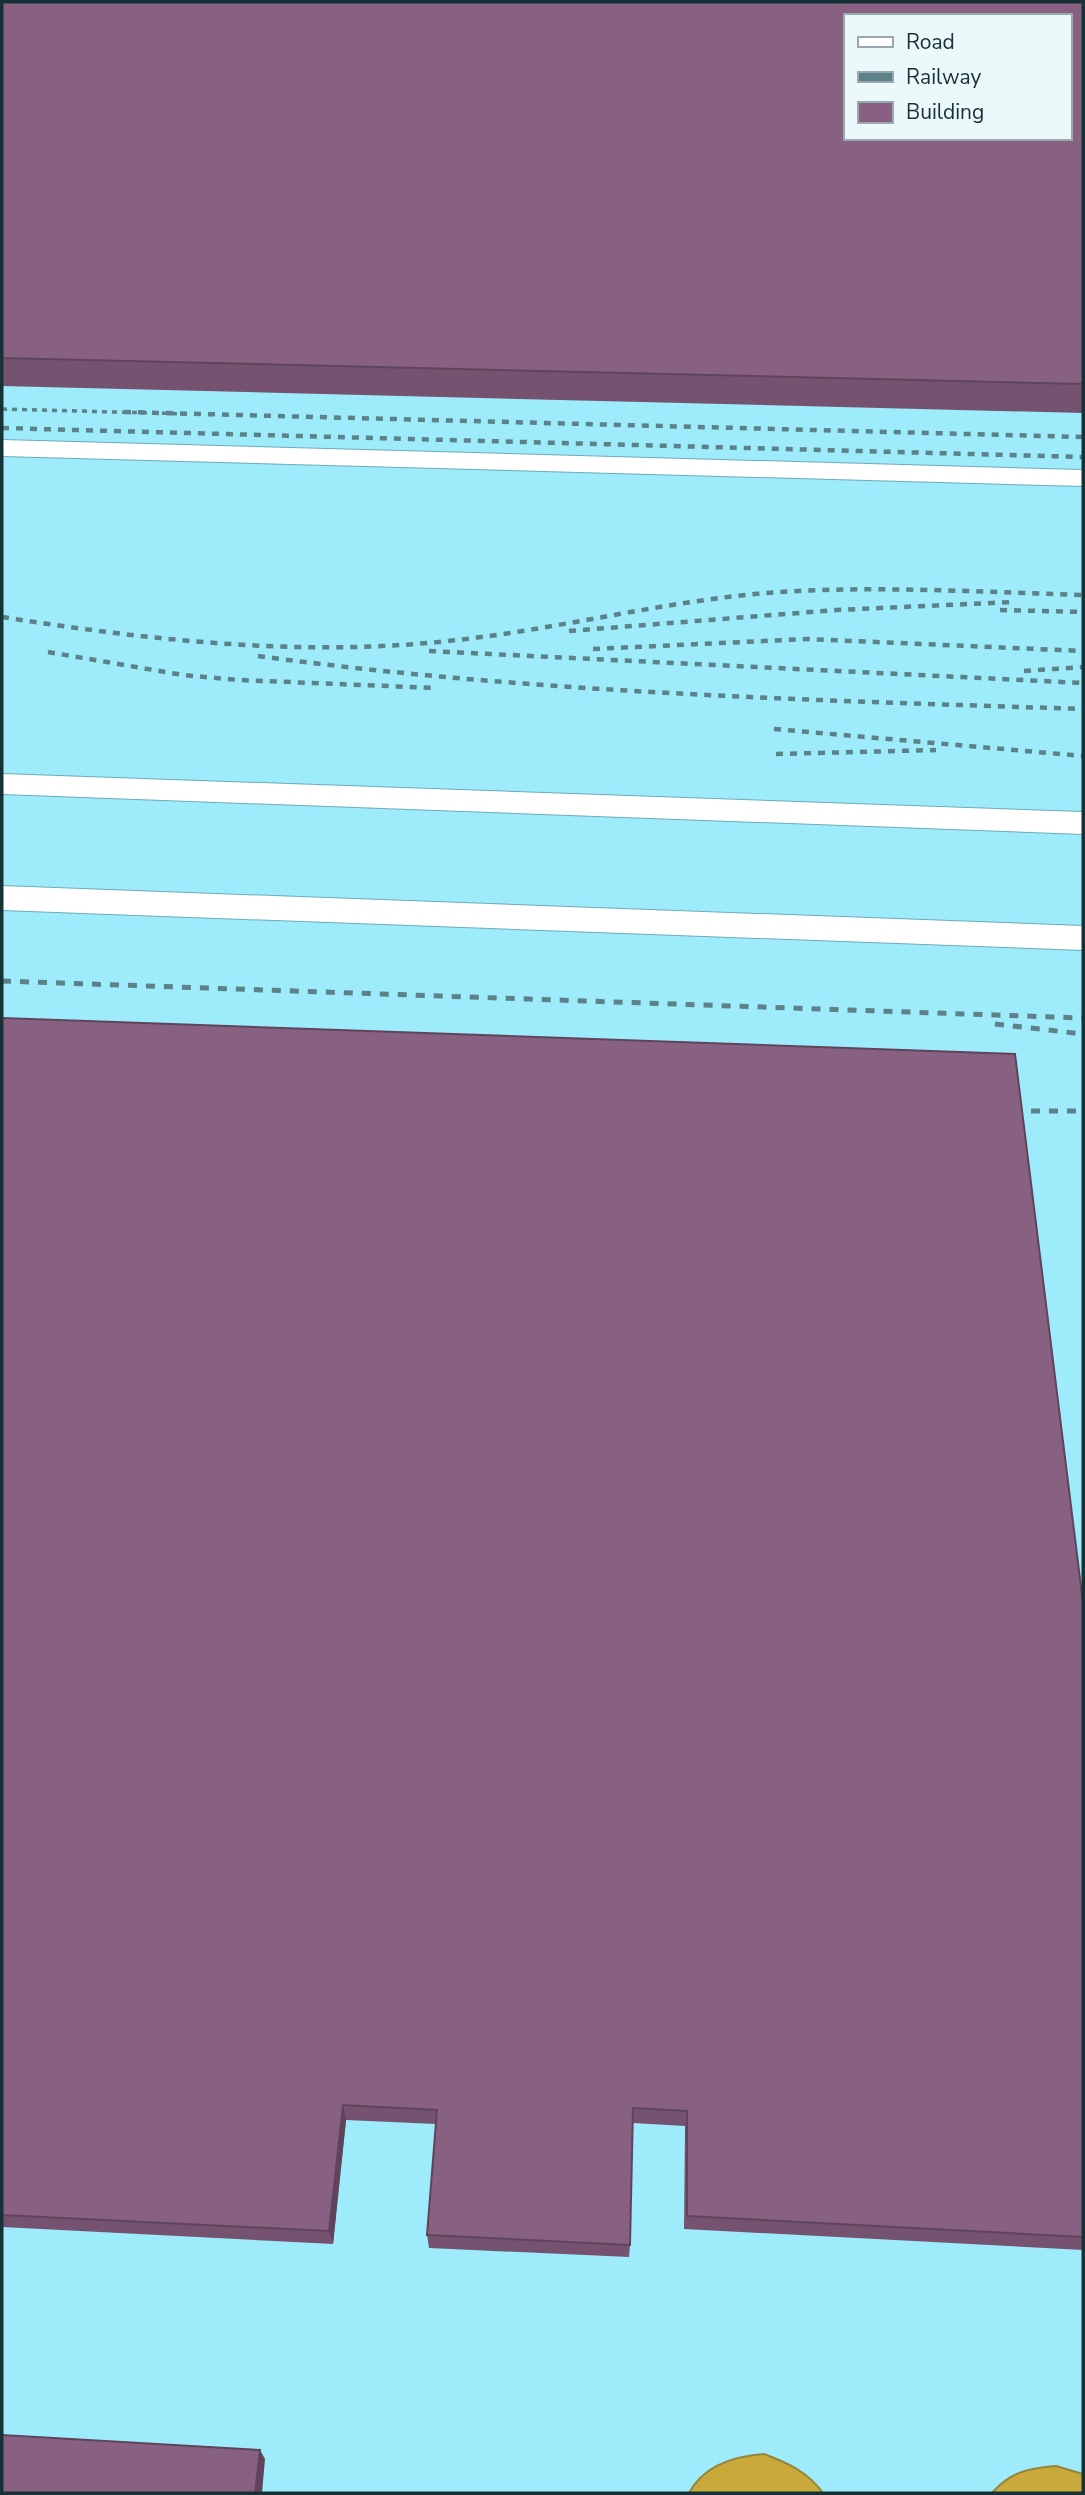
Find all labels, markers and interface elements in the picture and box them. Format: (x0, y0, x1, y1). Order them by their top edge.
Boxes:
legend (844, 14, 1071, 140)
text: Road (906, 28, 955, 56)
text: Railway (906, 63, 981, 91)
text: Building (906, 98, 984, 126)

